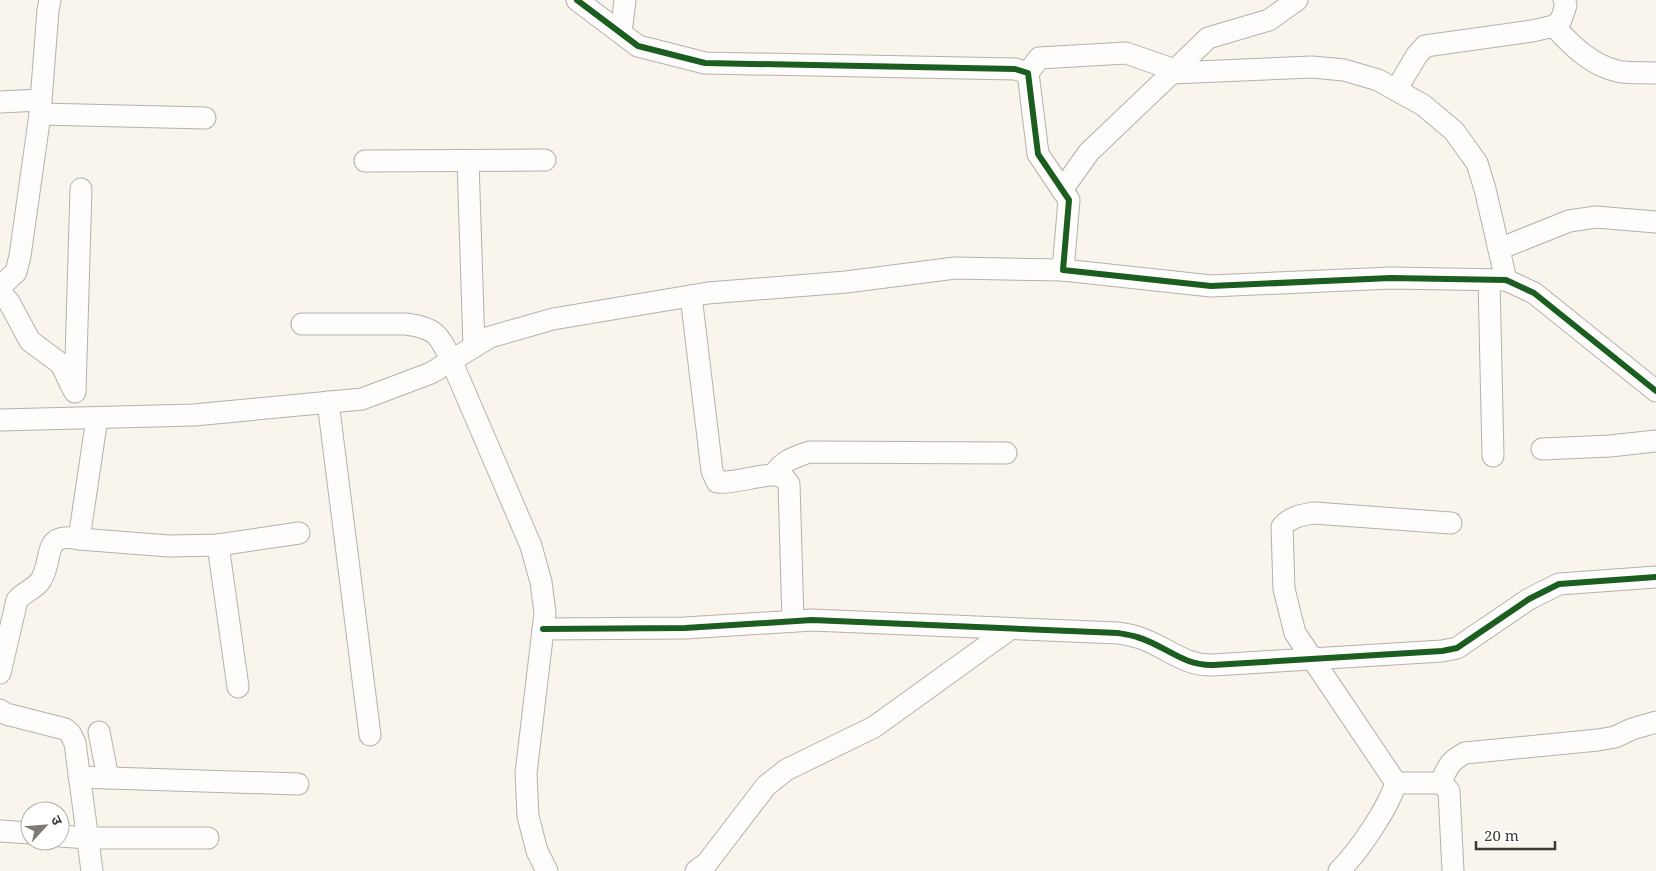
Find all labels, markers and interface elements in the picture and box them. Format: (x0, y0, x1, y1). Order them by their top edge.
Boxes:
north arrow (20, 801, 70, 851)
text: उ (47, 812, 68, 829)
scale bar (1476, 818, 1555, 850)
text: 20 m (1484, 825, 1519, 845)

